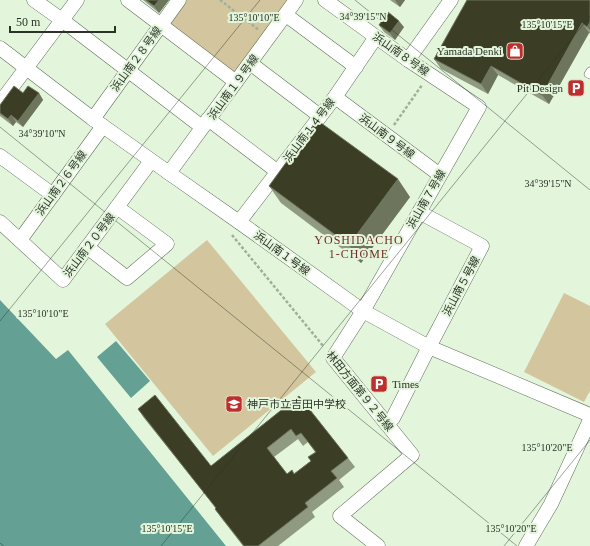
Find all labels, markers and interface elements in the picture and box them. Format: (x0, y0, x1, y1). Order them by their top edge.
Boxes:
scale bar (10, 8, 115, 34)
text: 34°39'15"N (339, 11, 387, 22)
text: 135°10'10"E (229, 12, 280, 23)
text: 50 m (16, 15, 41, 29)
text: 135°10'15"E (522, 19, 573, 30)
street label: 浜山南２８号線 (109, 24, 163, 94)
street label: 浜山南８号線 (371, 30, 431, 78)
shop icon: Yamada Denki (505, 41, 525, 61)
place label: Yamada Denki (437, 45, 502, 57)
street label: 浜山南１９号線 (206, 52, 260, 122)
parking icon: Pit Design (566, 78, 586, 98)
place label: Pit Design (517, 82, 563, 94)
street label: 浜山南１４号線 (281, 96, 337, 164)
street label: 浜山南９号線 (357, 111, 417, 161)
text: 34°39'10"N (18, 128, 66, 139)
street label: 浜山南２６号線 (34, 148, 88, 218)
street label: 浜山南７号線 (404, 167, 448, 231)
text: 34°39'15"N (524, 178, 572, 189)
street label: 浜山南２０号線 (61, 211, 117, 279)
street label: 浜山南１号線 (252, 229, 312, 277)
district label: YOSHIDACHO 1-CHOME (314, 233, 404, 261)
street label: 浜山南５号線 (440, 254, 482, 318)
text: 135°10'10"E (18, 308, 69, 319)
street label: 林田方面第９２号線 (324, 349, 396, 433)
parking icon: Times (369, 374, 389, 394)
place label: Times (392, 378, 419, 390)
school or university icon: 神戸市立吉田中学校 (224, 394, 244, 414)
place label: 神戸市立吉田中学校 (247, 398, 346, 410)
text: 135°10'20"E (522, 442, 573, 453)
text: 135°10'15"E (142, 523, 193, 534)
text: 135°10'20"E (486, 523, 537, 534)

